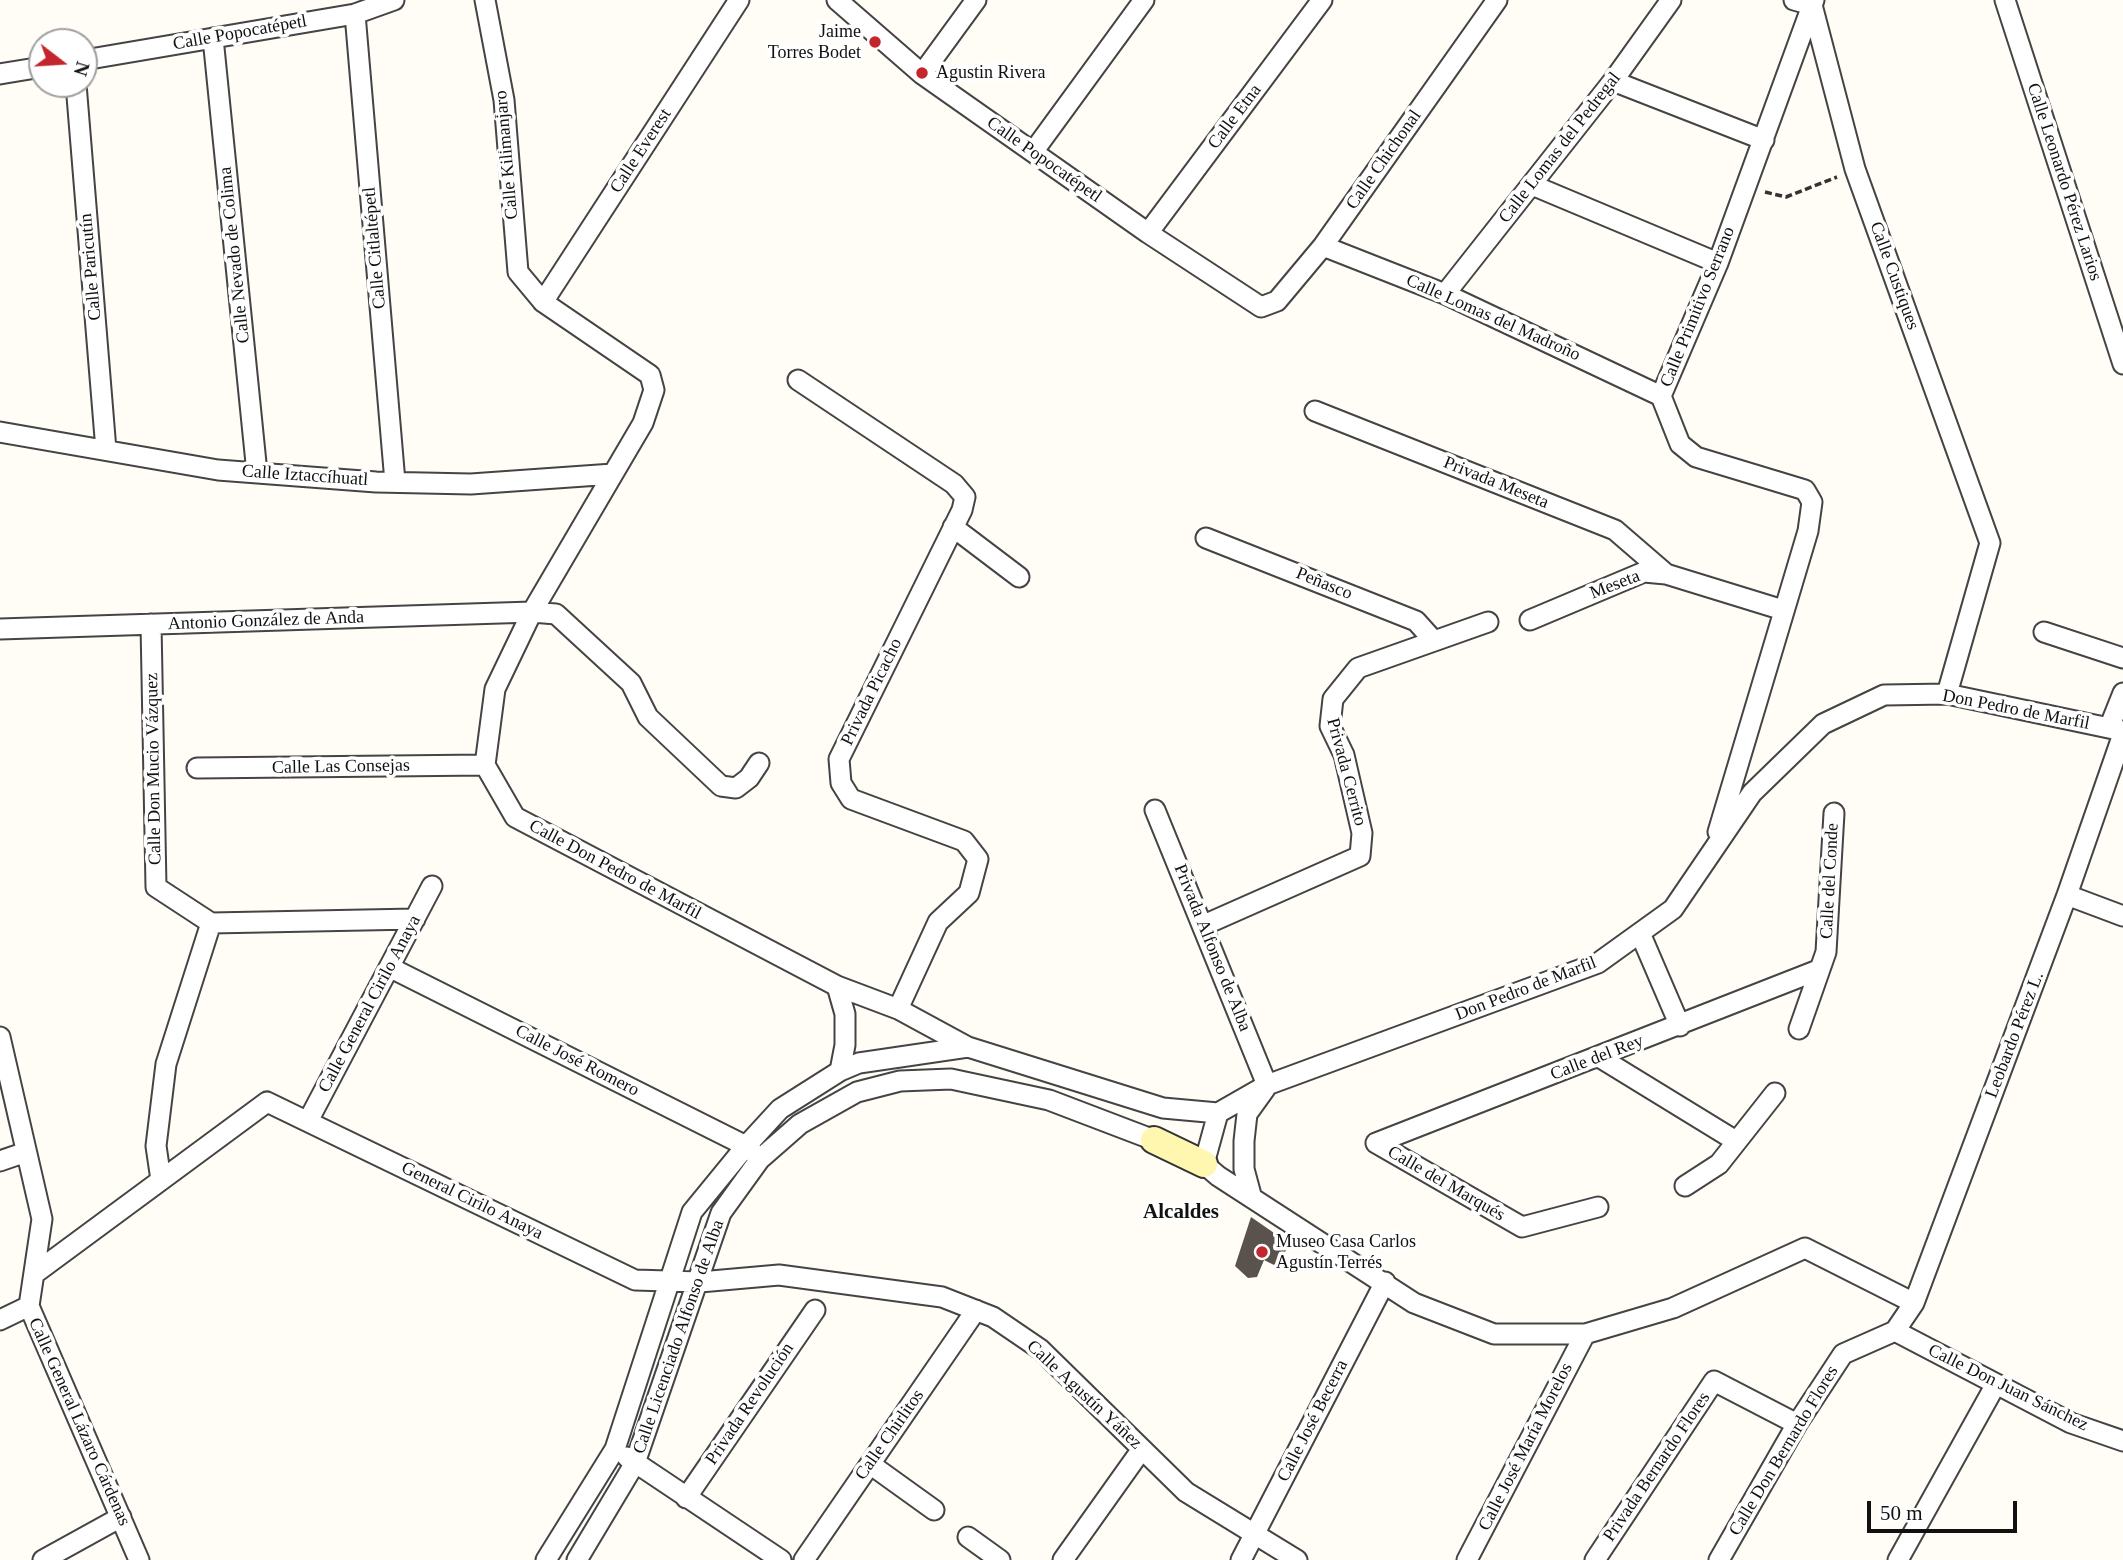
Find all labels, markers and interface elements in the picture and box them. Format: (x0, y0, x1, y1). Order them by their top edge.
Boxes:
street label: Calle Popocatépetl (171, 11, 309, 55)
place label: Jaime Torres Bodet (768, 21, 861, 64)
north arrow (28, 28, 98, 98)
marker: Jaime Torres Bodet (867, 34, 883, 50)
text: N (70, 59, 94, 78)
place label: Agustin Rivera (936, 62, 1045, 84)
marker: Agustin Rivera (914, 65, 930, 81)
street label: Calle Lomas del Pedregal (1494, 68, 1626, 228)
street label: Calle Etna (1204, 80, 1266, 154)
street label: Calle Leonardo Pérez Larios (2022, 81, 2106, 283)
street label: Calle Kilimanjaro (491, 90, 523, 220)
street label: Calle Everest (606, 105, 676, 197)
street label: Calle Chichonal (1342, 106, 1426, 214)
street label: Calle Popocatépetl (982, 112, 1106, 208)
street label: Calle Nevado de Colima (215, 166, 255, 344)
street label: Calle Citlaltépetl (359, 186, 391, 310)
street label: Calle Paricutín (76, 213, 106, 321)
street label: Calle Custiques (1864, 219, 1924, 333)
street label: Calle Primitivo Serrano (1656, 224, 1740, 390)
street label: Calle Lomas del Madroño (1403, 270, 1583, 366)
street label: Privada Meseta (1440, 452, 1552, 514)
street label: Calle Iztaccíhuatl (241, 461, 369, 491)
street label: Peñasco (1293, 563, 1355, 605)
street label: Meseta (1587, 566, 1643, 604)
street label: Antonio González de Anda (167, 607, 365, 635)
street label: Privada Picacho (837, 635, 907, 749)
street label: Calle Don Mucio Vázquez (142, 673, 166, 865)
street label: Don Pedro de Marfil (1941, 685, 2091, 735)
street label: Privada Cerrito (1321, 716, 1371, 828)
street label: Calle Las Consejas (272, 755, 410, 779)
street label: Calle Don Pedro de Marfil (525, 815, 705, 925)
street label: Calle del Conde (1816, 823, 1844, 939)
street label: Privada Alfonso de Alba (1169, 861, 1255, 1035)
street label: Calle General Cirilo Anaya (314, 912, 426, 1096)
street label: Don Pedro de Marfil (1452, 952, 1600, 1026)
street label: Leobardo Pérez L. (1981, 969, 2049, 1101)
street label: Calle José Romero (512, 1021, 642, 1101)
street label: Calle del Rey (1547, 1030, 1647, 1086)
street label: Calle del Marqués (1383, 1142, 1509, 1226)
street label: General Cirilo Anaya (398, 1157, 546, 1245)
district label: Alcaldes (1143, 1200, 1219, 1226)
street label: Calle Licenciado Alfonso de Alba (629, 1217, 729, 1457)
place label: Museo Casa Carlos Agustín Terrés (1276, 1231, 1416, 1274)
marker: Museo Casa Carlos Agustín Terrés (1254, 1244, 1270, 1260)
street label: Calle General Lázaro Cárdenas (23, 1315, 135, 1529)
street label: Calle Agustín Yáñez (1022, 1336, 1146, 1454)
street label: Privada Revolución (701, 1339, 799, 1469)
street label: Calle Don Juan Sánchez (1924, 1340, 2092, 1436)
street label: Calle José Becerra (1273, 1356, 1353, 1486)
street label: Calle José María Morelos (1474, 1359, 1578, 1535)
street label: Calle Don Bernardo Flores (1725, 1362, 1843, 1540)
street label: Calle Chirlitos (851, 1386, 929, 1484)
street label: Privada Bernardo Flores (1599, 1388, 1715, 1546)
scale bar (1871, 1486, 2022, 1530)
text: 50 m (1880, 1501, 1923, 1525)

